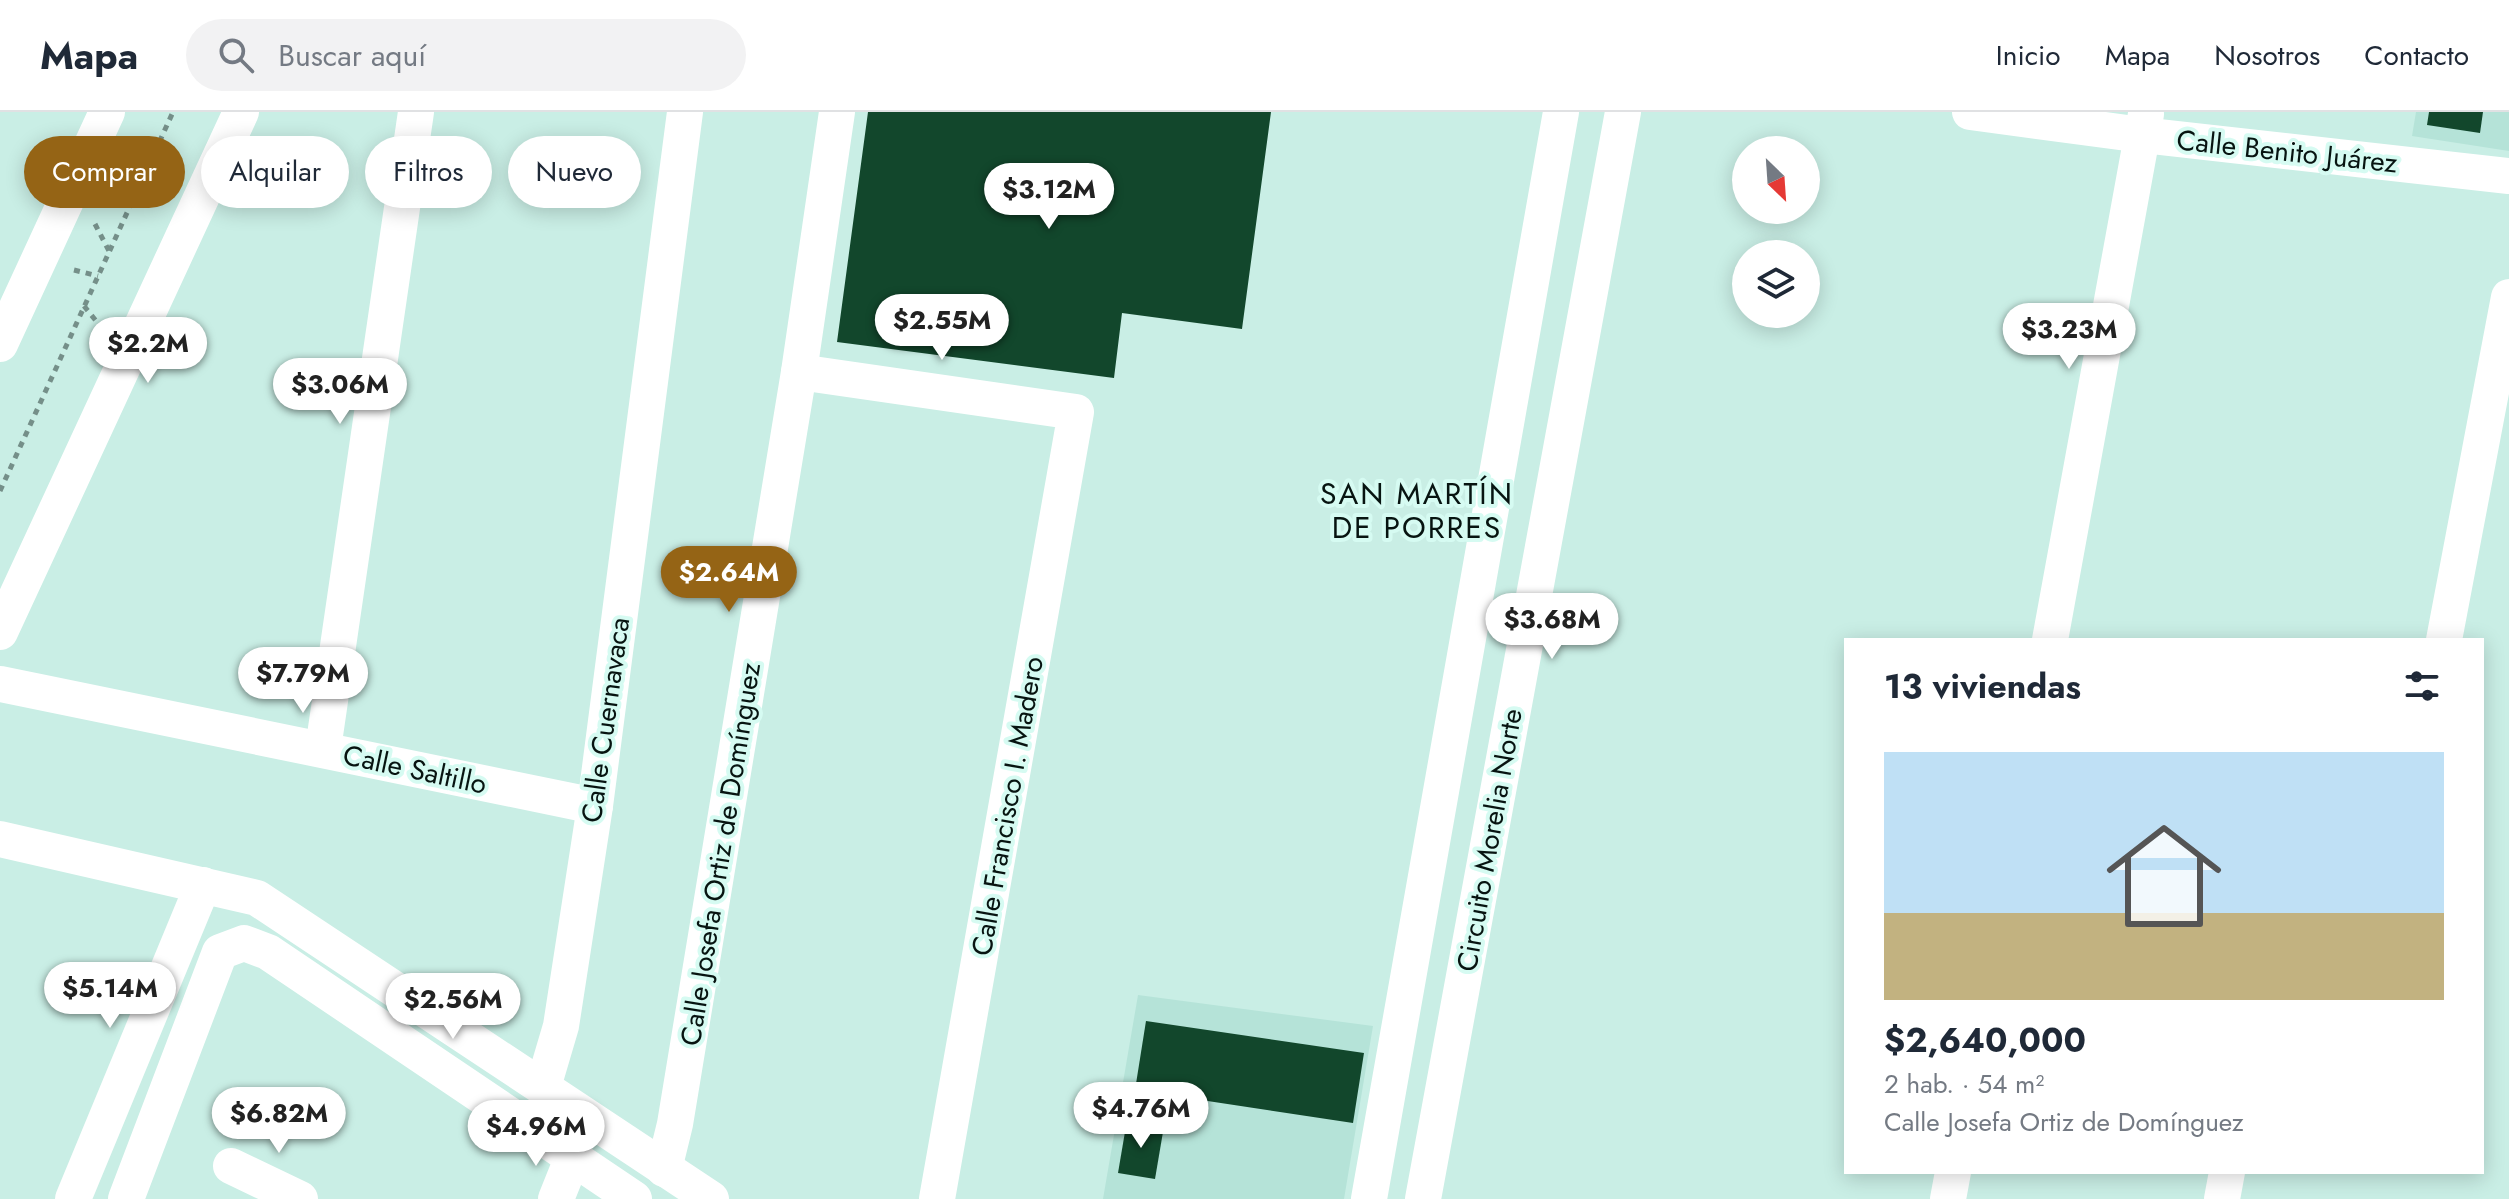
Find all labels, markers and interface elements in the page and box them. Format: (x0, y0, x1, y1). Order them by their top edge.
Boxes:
search box (186, 19, 746, 91)
text: Mapa (40, 28, 138, 83)
icon: search (214, 33, 258, 77)
text: Buscar aquí (278, 34, 426, 77)
text: Inicio (1996, 35, 2061, 76)
text: Mapa (2105, 35, 2170, 76)
text: Nosotros (2214, 35, 2320, 76)
text: Contacto (2364, 35, 2469, 76)
street label: Calle Benito Juárez (2174, 120, 2400, 183)
chip: Comprar (24, 136, 185, 208)
chip: Alquilar (201, 136, 349, 208)
chip: Filtros (365, 136, 492, 208)
chip: Nuevo (508, 136, 641, 208)
north arrow (1732, 136, 1820, 224)
map controls (1732, 136, 1820, 328)
pin: $3.12M (984, 163, 1114, 231)
text: $3.12M (1002, 170, 1096, 208)
button: layers (1732, 240, 1820, 328)
pin: $2.55M (877, 294, 1007, 362)
text: $2.55M (893, 301, 991, 339)
pin: $3.23M (2004, 303, 2134, 371)
text: $3.23M (2021, 310, 2117, 348)
pin: $2.2M (92, 317, 204, 385)
text: $2.2M (107, 324, 189, 362)
pin: $3.06M (275, 358, 405, 426)
text: $3.06M (291, 365, 389, 403)
district label: SAN MARTÍN DE PORRES (1320, 472, 1514, 549)
pin: $2.64M (664, 546, 794, 614)
text: $2.64M (679, 553, 779, 591)
pin: $3.68M (1487, 593, 1617, 661)
text: $3.68M (1503, 600, 1601, 638)
street label: Calle Cuernavaca (571, 615, 640, 825)
pin: $7.79M (238, 647, 368, 715)
street label: Calle Francisco I. Madero (961, 653, 1054, 959)
text: $7.79M (256, 654, 350, 692)
street label: Calle Josefa Ortiz de Domínguez (670, 659, 771, 1049)
text: 13 viviendas (1884, 662, 2081, 711)
icon: filters (2400, 664, 2444, 708)
street label: Circuito Morelia Norte (1446, 705, 1533, 975)
street label: Calle Saltillo (339, 734, 490, 805)
icon: home (2092, 804, 2236, 948)
pin: $5.14M (45, 962, 175, 1030)
text: $5.14M (62, 969, 158, 1007)
pin: $2.56M (388, 973, 518, 1041)
text: $2.56M (404, 980, 502, 1018)
text: $2,640,000 (1884, 1016, 2086, 1065)
text: 2 hab. · 54 m² (1884, 1065, 2044, 1103)
pin: $4.76M (1076, 1082, 1206, 1150)
pin: $6.82M (214, 1087, 344, 1155)
text: $4.76M (1092, 1089, 1190, 1127)
text: $6.82M (230, 1094, 328, 1132)
pin: $4.96M (471, 1100, 601, 1168)
text: Calle Josefa Ortiz de Domínguez (1884, 1103, 2244, 1141)
text: $4.96M (486, 1107, 586, 1145)

